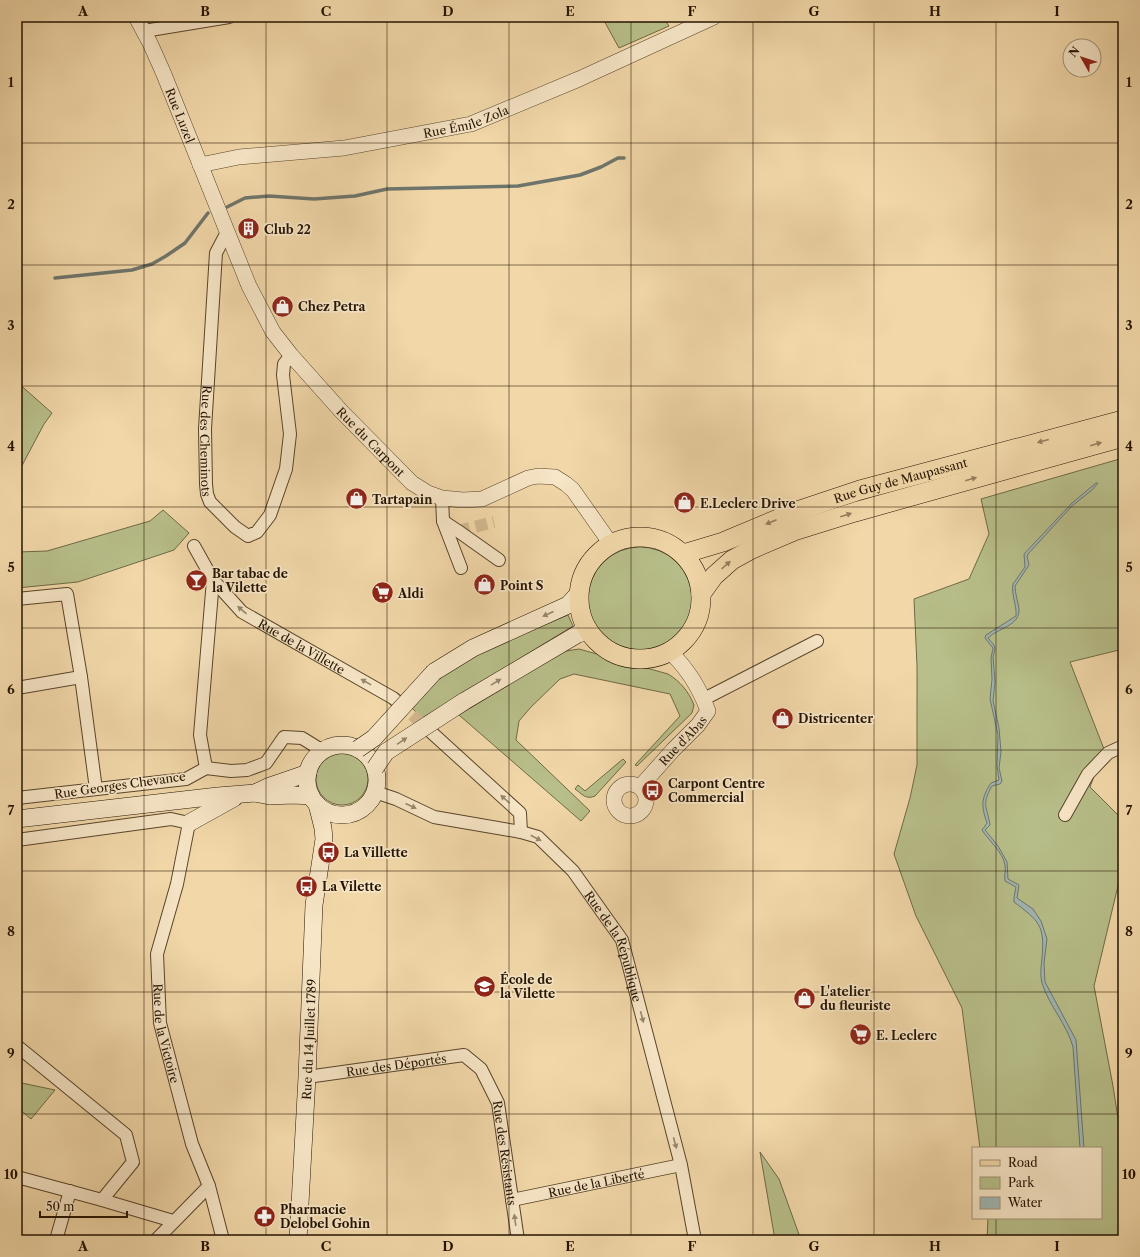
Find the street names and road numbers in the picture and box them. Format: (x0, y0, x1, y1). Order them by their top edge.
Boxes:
street label: Rue Luzel (163, 86, 198, 145)
street label: Rue Émile Zola (422, 102, 511, 140)
street label: Rue des Cheminots (197, 385, 215, 497)
street label: Rue du Carpont (334, 404, 409, 480)
street label: Rue Guy de Maupassant (832, 454, 970, 506)
street label: Rue de la Villette (256, 615, 348, 677)
street label: Rue d'Abas (655, 713, 710, 769)
street label: Rue Georges Chevance (53, 768, 187, 802)
street label: Rue de la République (582, 888, 645, 1004)
street label: Rue du 14 Juillet 1789 (298, 979, 318, 1100)
street label: Rue de la Victoire (151, 983, 183, 1085)
street label: Rue des Déportés (345, 1050, 447, 1079)
street label: Rue des Résistants (490, 1100, 520, 1206)
street label: Rue de la Liberté (547, 1165, 646, 1200)

